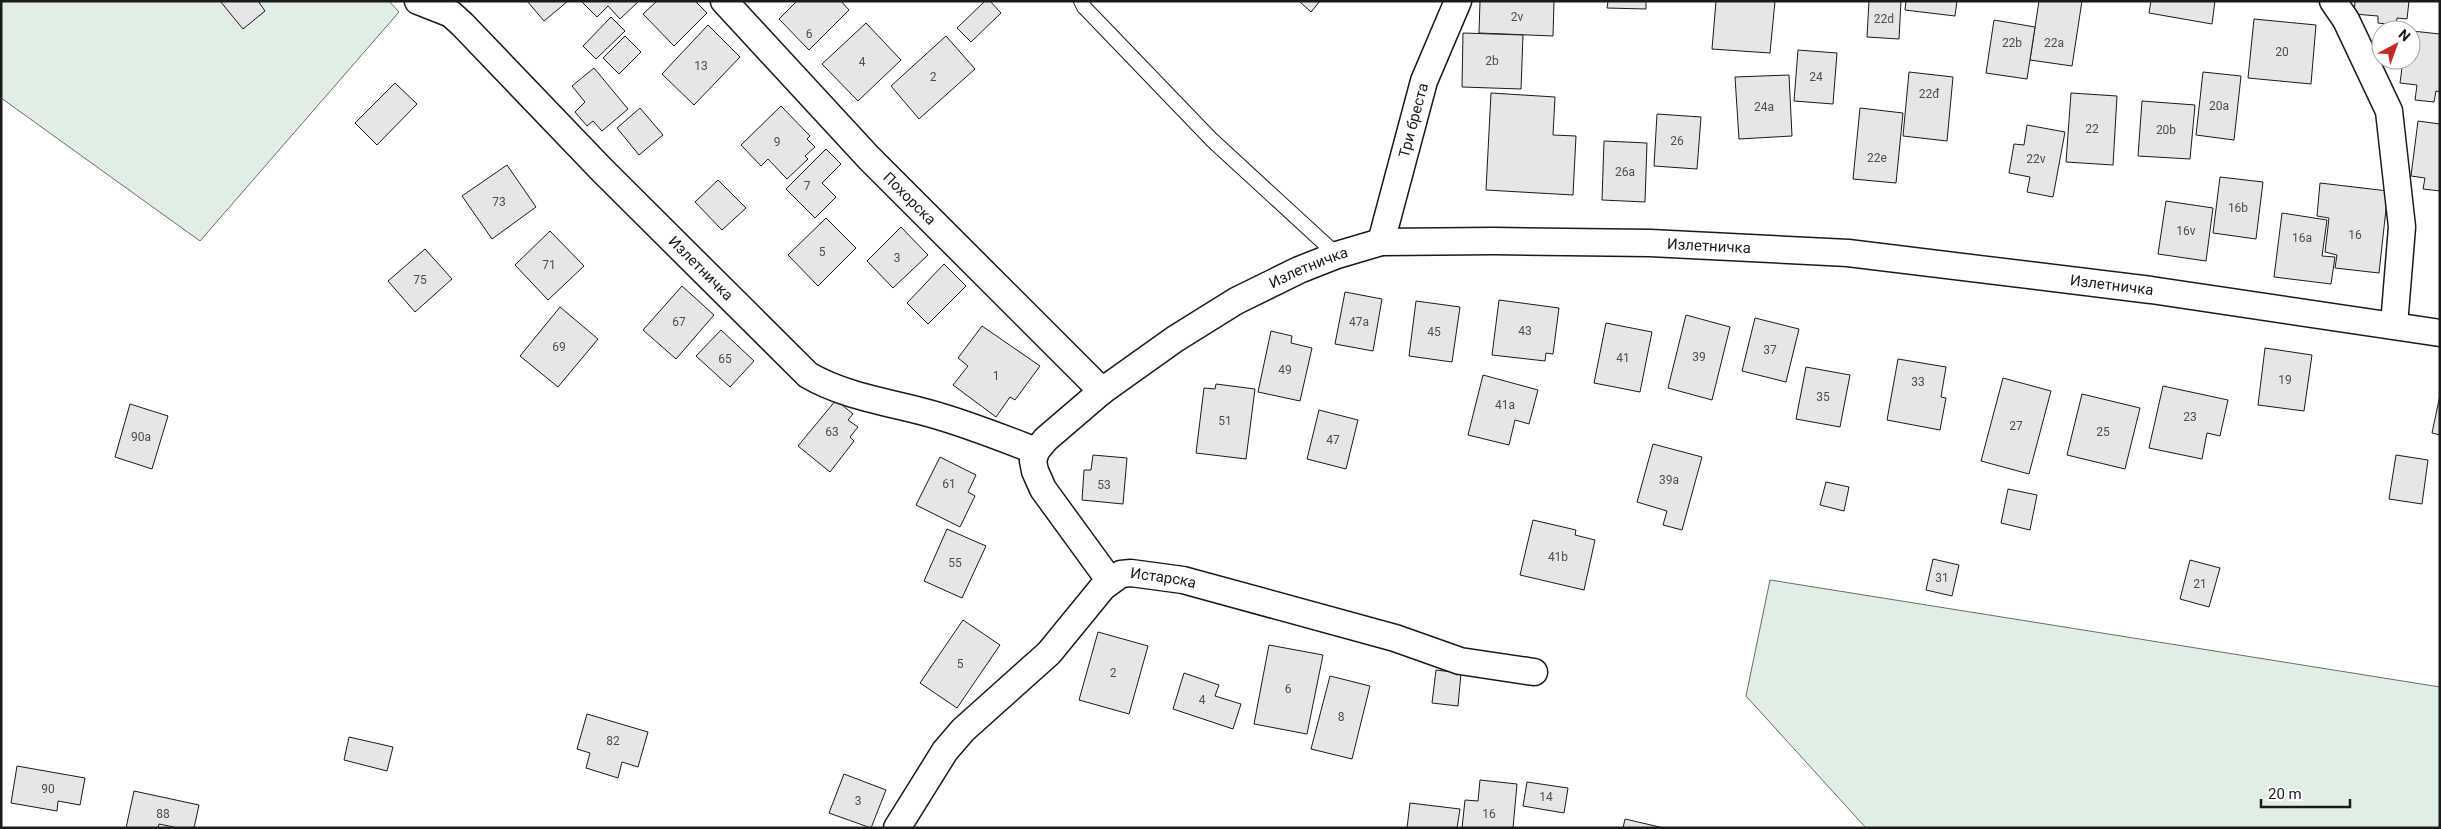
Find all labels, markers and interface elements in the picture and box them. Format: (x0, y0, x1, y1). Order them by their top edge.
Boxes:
house number: 2v (1511, 10, 1523, 24)
house number: 22d (1874, 12, 1894, 26)
north arrow (2371, 20, 2421, 70)
text: N (2396, 26, 2414, 44)
house number: 6 (806, 27, 813, 41)
house number: 22b (2002, 36, 2022, 50)
house number: 22a (2044, 36, 2064, 50)
house number: 20 (2275, 45, 2289, 59)
house number: 2b (1485, 54, 1499, 68)
house number: 4 (859, 55, 866, 69)
house number: 13 (694, 59, 708, 73)
house number: 2 (930, 70, 937, 84)
house number: 24 (1809, 70, 1823, 84)
street label: Три бреста (1395, 81, 1432, 160)
house number: 22đ (1919, 87, 1940, 101)
house number: 20a (2209, 99, 2229, 113)
house number: 24a (1754, 100, 1774, 114)
house number: 22 (2085, 122, 2099, 136)
house number: 20b (2156, 123, 2176, 137)
house number: 26 (1670, 134, 1684, 148)
house number: 9 (774, 135, 780, 149)
house number: 22e (1867, 151, 1887, 165)
house number: 22v (2026, 152, 2046, 166)
house number: 26a (1615, 165, 1635, 179)
street label: Похорска (879, 168, 940, 229)
house number: 7 (804, 179, 811, 193)
house number: 73 (492, 195, 506, 209)
house number: 16b (2228, 201, 2248, 215)
house number: 16v (2176, 224, 2196, 238)
house number: 16 (2348, 228, 2362, 242)
house number: 16a (2292, 231, 2312, 245)
street label: Излетничка (665, 232, 737, 304)
street label: Излетничка (1667, 235, 1751, 257)
street label: Излетничка (1266, 243, 1350, 292)
house number: 5 (819, 245, 826, 259)
house number: 3 (894, 251, 900, 265)
house number: 71 (542, 258, 556, 272)
street label: Излетничка (2069, 271, 2155, 299)
house number: 75 (413, 273, 427, 287)
house number: 67 (672, 315, 686, 329)
house number: 47a (1349, 315, 1369, 329)
house number: 43 (1518, 324, 1532, 338)
house number: 45 (1427, 325, 1441, 339)
house number: 69 (552, 340, 566, 354)
house number: 37 (1763, 343, 1777, 357)
house number: 39 (1692, 350, 1706, 364)
house number: 41 (1616, 351, 1630, 365)
house number: 65 (718, 352, 732, 366)
house number: 49 (1278, 363, 1292, 377)
house number: 1 (993, 369, 999, 383)
house number: 19 (2278, 373, 2292, 387)
house number: 33 (1911, 375, 1925, 389)
house number: 35 (1816, 390, 1830, 404)
house number: 41a (1495, 398, 1515, 412)
house number: 23 (2183, 410, 2197, 424)
house number: 51 (1218, 414, 1232, 428)
house number: 27 (2009, 419, 2023, 433)
house number: 63 (825, 425, 839, 439)
house number: 25 (2096, 425, 2110, 439)
house number: 90a (131, 430, 151, 444)
house number: 47 (1326, 433, 1340, 447)
house number: 39a (1659, 473, 1679, 487)
house number: 61 (942, 477, 956, 491)
house number: 53 (1097, 478, 1111, 492)
house number: 41b (1548, 550, 1568, 564)
house number: 55 (948, 556, 962, 570)
street label: Истарска (1129, 564, 1198, 592)
house number: 31 (1935, 571, 1949, 585)
house number: 21 (2193, 577, 2207, 591)
house number: 5 (957, 657, 964, 671)
house number: 2 (1110, 666, 1117, 680)
house number: 6 (1285, 682, 1292, 696)
house number: 4 (1199, 693, 1206, 707)
house number: 8 (1338, 710, 1345, 724)
house number: 82 (606, 734, 620, 748)
scale bar (2261, 776, 2350, 808)
house number: 90 (41, 782, 55, 796)
text: 20 m (2268, 785, 2302, 803)
house number: 14 (1539, 790, 1553, 804)
house number: 3 (855, 794, 861, 808)
house number: 88 (156, 807, 170, 821)
house number: 16 (1482, 807, 1496, 821)

